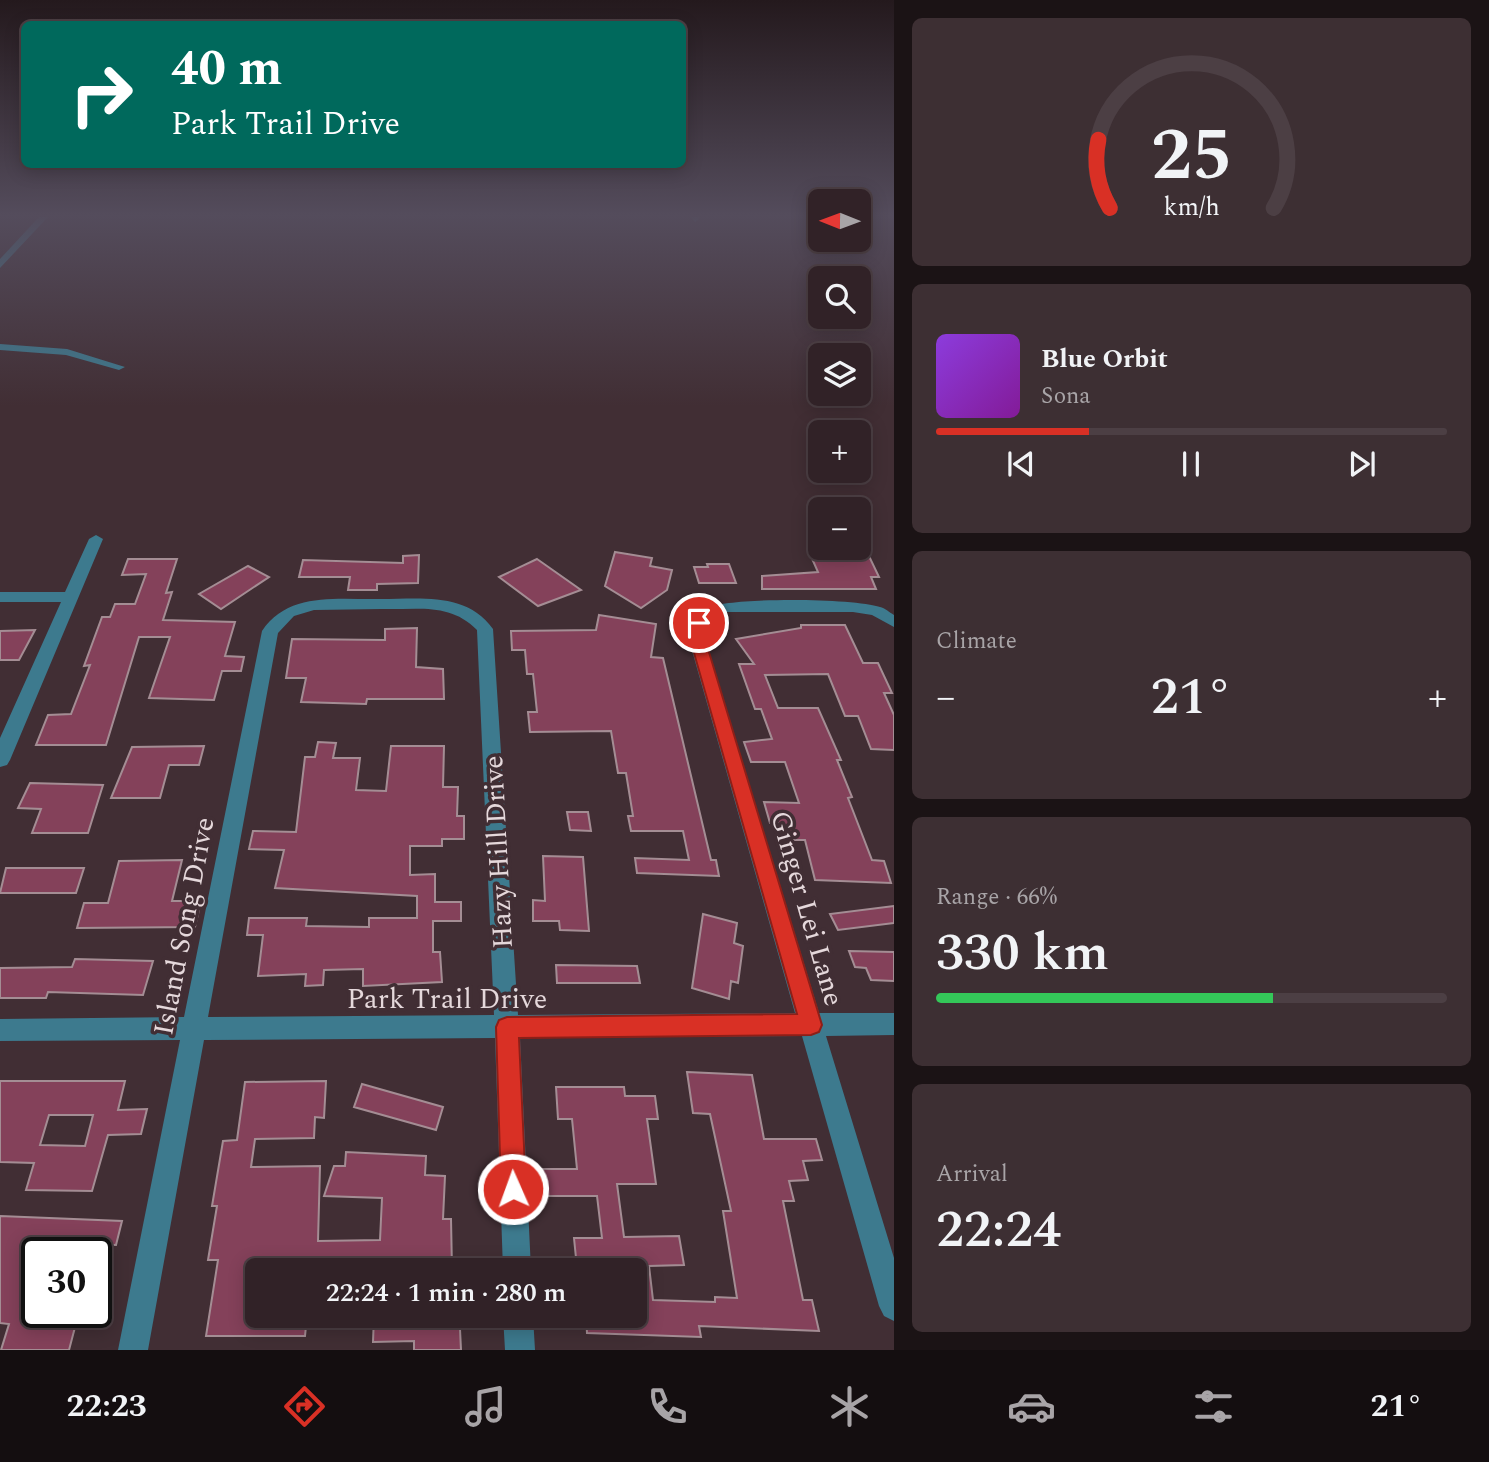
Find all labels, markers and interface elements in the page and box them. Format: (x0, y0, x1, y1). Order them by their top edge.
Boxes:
text: 40 m (171, 32, 282, 107)
icon: right (56, 49, 147, 140)
text: Park Trail Drive (171, 100, 400, 149)
text: 25 (1151, 102, 1232, 213)
north arrow (808, 189, 872, 252)
map controls (808, 189, 871, 560)
text: km/h (1163, 189, 1220, 227)
button: search (808, 266, 871, 329)
text: Blue Orbit (1041, 339, 1168, 379)
button: layers (808, 343, 871, 406)
text: Sona (1041, 379, 1091, 414)
button: + (808, 420, 871, 483)
icon: previous (1002, 445, 1040, 483)
icon: pause (1172, 445, 1210, 483)
icon: next (1343, 445, 1381, 483)
button: − (808, 497, 871, 560)
pin (669, 593, 729, 653)
icon: arrive (680, 604, 718, 642)
text: Climate (936, 624, 1017, 659)
text: 21° (1151, 658, 1232, 737)
text: − (936, 669, 955, 727)
text: + (1428, 669, 1447, 727)
street label: Hazy Hill Drive (472, 754, 525, 950)
street label: Ginger Lei Lane (758, 806, 855, 1011)
street label: Island Song Drive (142, 813, 227, 1039)
text: Range · 66% (936, 880, 1057, 915)
text: 330 km (936, 914, 1109, 993)
street label: Park Trail Drive (347, 978, 547, 1021)
position arrow (476, 1152, 550, 1226)
text: Arrival (936, 1157, 1008, 1192)
text: 22:24 (936, 1191, 1061, 1270)
speed limit sign: 30 (21, 1237, 112, 1328)
text: 22:24 · 1 min · 280 m (326, 1273, 566, 1313)
text: 22:23 (66, 1382, 147, 1431)
icon: directions (280, 1382, 329, 1431)
icon: music (461, 1382, 510, 1431)
icon: phone (643, 1382, 692, 1431)
icon: climate (825, 1382, 874, 1431)
icon: car (1007, 1382, 1056, 1431)
icon: filters (1189, 1382, 1238, 1431)
text: 21° (1371, 1382, 1423, 1431)

